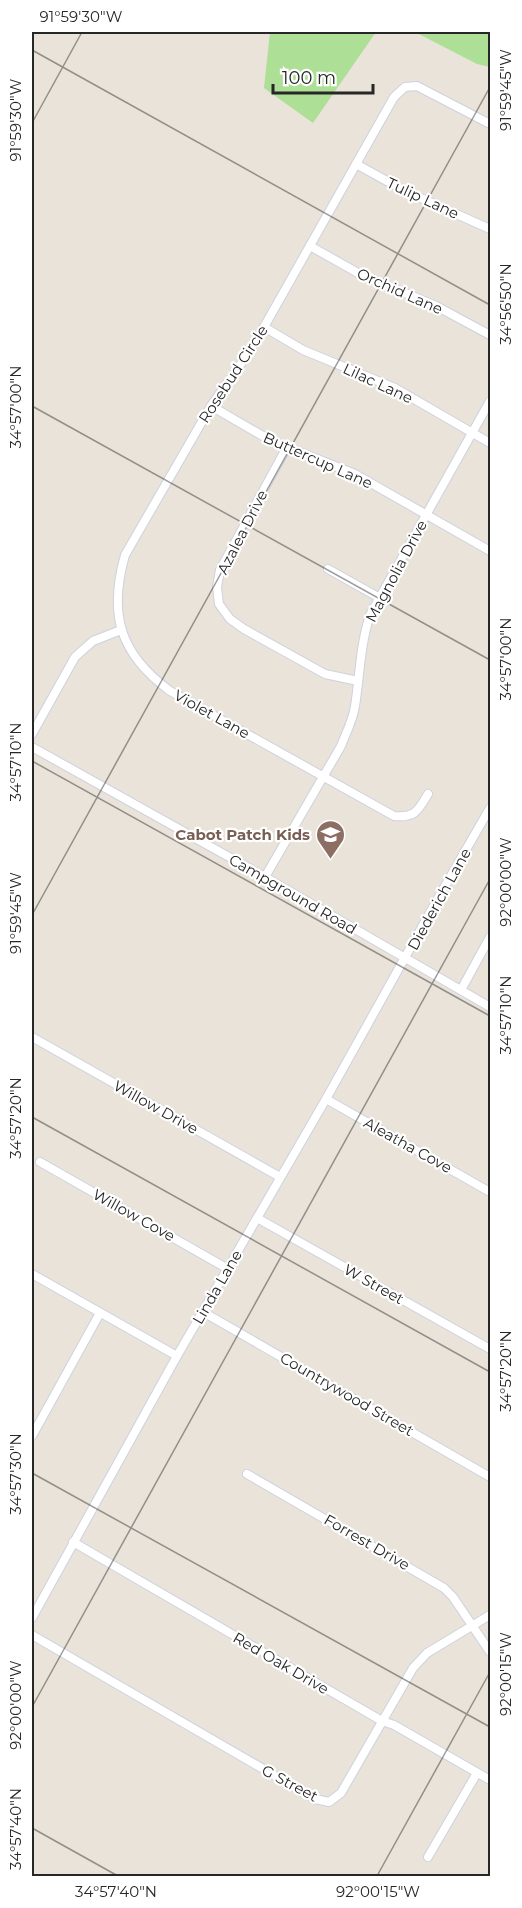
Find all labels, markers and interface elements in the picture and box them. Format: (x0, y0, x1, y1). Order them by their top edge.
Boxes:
text: 91°59'30"W (40, 7, 123, 26)
text: 91°59'45"W (496, 49, 515, 131)
scale bar (273, 57, 374, 95)
text: 100 m (282, 67, 336, 89)
text: 91°59'30"W (6, 78, 25, 161)
street label: Tulip Lane (384, 173, 462, 223)
text: 34°56'50"N (496, 263, 515, 345)
street label: Orchid Lane (354, 264, 446, 318)
street label: Rosebud Circle (194, 321, 272, 427)
street label: Lilac Lane (340, 359, 416, 407)
text: 34°57'00"N (6, 366, 25, 448)
street label: Buttercup Lane (260, 427, 376, 493)
street label: Azalea Drive (213, 487, 271, 577)
street label: Magnolia Drive (361, 517, 431, 625)
text: 34°57'00"N (496, 618, 515, 700)
street label: Violet Lane (171, 685, 253, 743)
text: 34°57'10"N (6, 723, 25, 801)
school or university icon: Cabot Patch Kids (315, 818, 347, 860)
place label: Cabot Patch Kids (175, 825, 310, 844)
text: 92°00'00"W (496, 837, 515, 927)
street label: Diederich Lane (403, 845, 475, 953)
street label: Campground Road (226, 850, 360, 938)
text: 91°59'45"W (6, 872, 25, 954)
text: 34°57'10"N (496, 976, 515, 1054)
street label: Willow Drive (110, 1076, 202, 1138)
text: 34°57'20"N (6, 1077, 25, 1159)
street label: Aleatha Cove (361, 1113, 455, 1177)
street label: Willow Cove (89, 1185, 179, 1245)
street label: Linda Lane (188, 1246, 246, 1328)
street label: W Street (341, 1260, 407, 1308)
text: 34°57'20"N (496, 1330, 515, 1412)
street label: Countrywood Street (277, 1348, 417, 1440)
text: 34°57'30"N (6, 1433, 25, 1515)
street label: Forrest Drive (321, 1510, 413, 1574)
street label: Red Oak Drive (230, 1628, 332, 1698)
text: 92°00'15"W (496, 1632, 515, 1716)
text: 92°00'00"W (6, 1660, 25, 1750)
street label: G Street (259, 1760, 321, 1806)
text: 34°57'40"N (6, 1788, 25, 1870)
text: 34°57'40"N (75, 1882, 157, 1901)
text: 92°00'15"W (336, 1882, 420, 1901)

